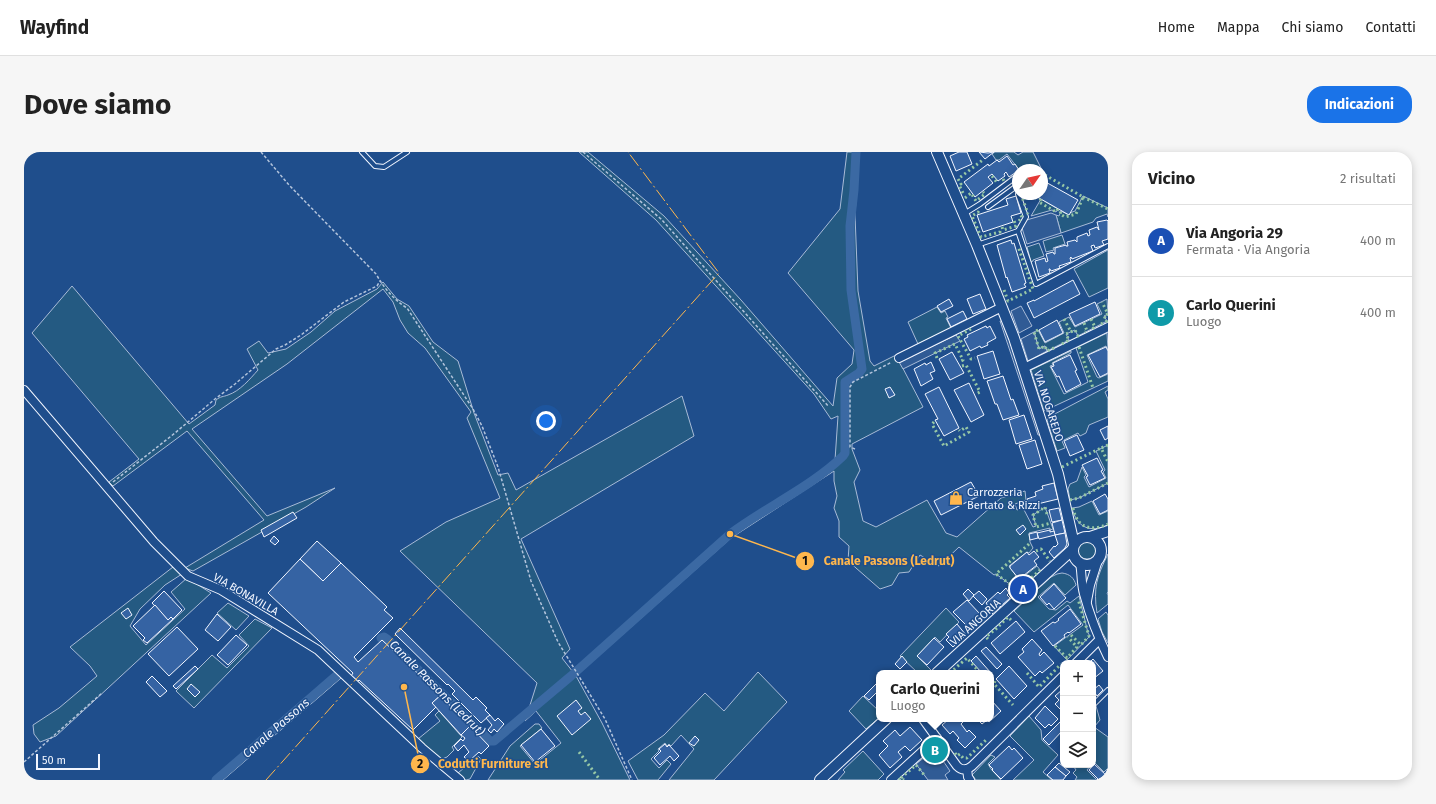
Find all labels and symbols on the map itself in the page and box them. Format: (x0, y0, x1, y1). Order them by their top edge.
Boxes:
north arrow (1012, 164, 1048, 200)
street label: VIA NOGAREDO (1031, 369, 1066, 443)
your location (536, 411, 556, 431)
place label: Carrozzeria Bertato & Rizzi (967, 486, 1040, 512)
shop icon: Carrozzeria Bertato & Rizzi (948, 490, 964, 506)
callout: Canale Passons (Ledrut) (795, 549, 962, 573)
text: 1 (802, 554, 808, 568)
text: Canale Passons (Ledrut) (824, 554, 954, 568)
street label: VIA BONAVILLA (211, 571, 281, 619)
pin: A (1010, 574, 1036, 604)
street label: VIA ANGORIA (948, 596, 1004, 648)
water label: Canale Passons (Ledrut) (387, 638, 488, 739)
water label: Canale Passons (240, 695, 312, 761)
pin: B (922, 735, 948, 765)
scale bar (36, 752, 100, 771)
callout: Codutti Furniture srl (410, 752, 556, 776)
text: 2 (417, 757, 423, 771)
text: Codutti Furniture srl (438, 757, 549, 771)

